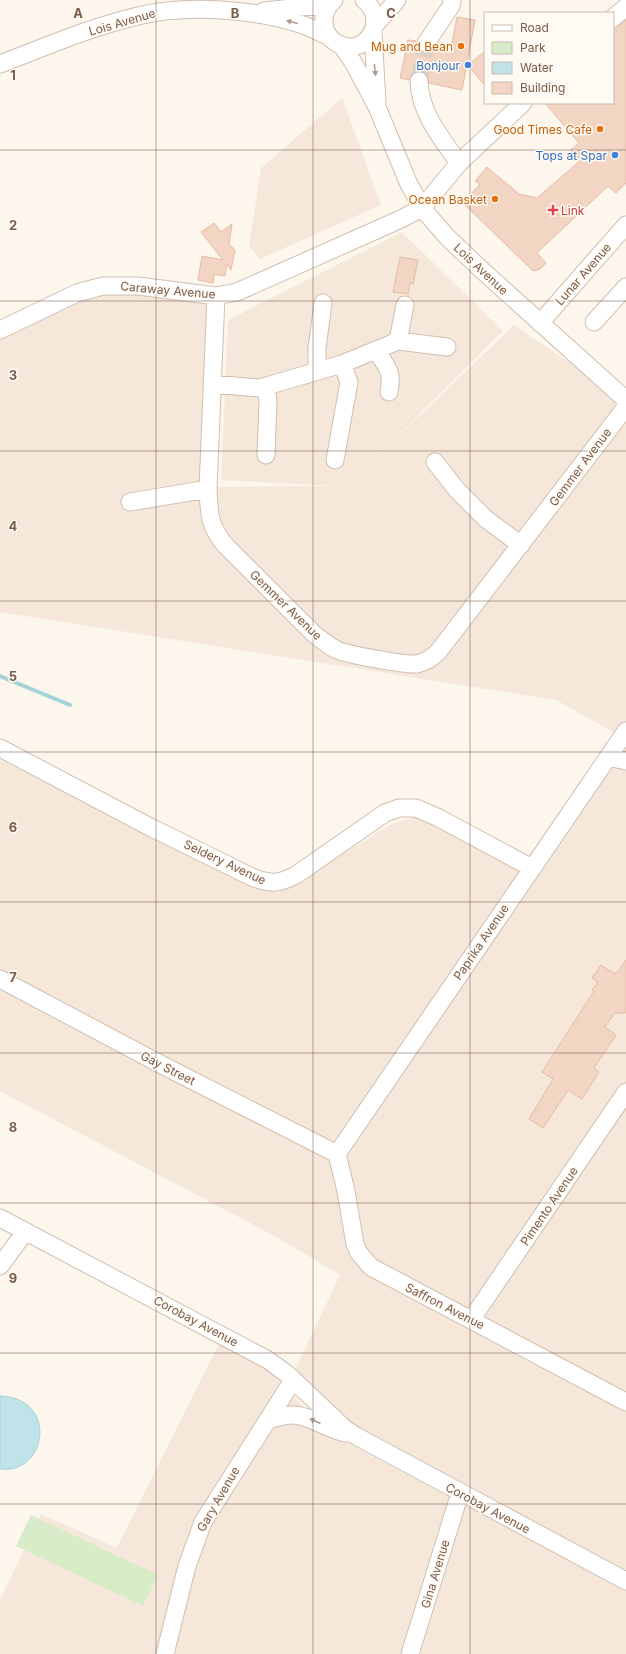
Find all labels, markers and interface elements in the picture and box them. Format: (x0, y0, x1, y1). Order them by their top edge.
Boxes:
text: A (73, 5, 83, 21)
street label: Lois Avenue (87, 5, 157, 39)
text: B (231, 5, 240, 21)
text: C (386, 5, 396, 21)
legend (484, 12, 614, 104)
one-way arrow (286, 19, 298, 25)
text: Road (520, 20, 549, 35)
place label: Mug and Bean (371, 39, 453, 54)
text: Park (520, 40, 546, 55)
marker: Mug and Bean (456, 41, 466, 51)
place label: Bonjour (416, 58, 460, 73)
marker: Bonjour (463, 60, 473, 70)
text: Water (520, 60, 554, 75)
one-way arrow (372, 64, 379, 76)
text: 1 (10, 67, 16, 83)
text: Building (520, 80, 565, 95)
place label: Good Times Cafe (493, 122, 592, 137)
marker: Good Times Cafe (595, 124, 605, 134)
place label: Tops at Spar (535, 148, 607, 163)
marker: Tops at Spar (610, 150, 620, 160)
place label: Ocean Basket (408, 192, 487, 207)
marker: Ocean Basket (490, 194, 500, 204)
place label: Link (561, 203, 585, 218)
marker: Link (548, 205, 558, 215)
text: 2 (9, 217, 17, 233)
street label: Lois Avenue (451, 240, 511, 298)
street label: Lunar Avenue (552, 240, 614, 308)
street label: Caraway Avenue (120, 278, 216, 302)
text: 3 (9, 367, 17, 383)
street label: Gemmer Avenue (546, 425, 614, 509)
text: 4 (9, 518, 18, 534)
street label: Gemmer Avenue (247, 567, 325, 643)
text: 5 (9, 668, 17, 684)
text: 6 (9, 819, 17, 835)
street label: Seldery Avenue (182, 836, 268, 888)
street label: Paprika Avenue (450, 901, 512, 983)
text: 7 (9, 969, 17, 985)
street label: Gay Street (138, 1048, 198, 1088)
text: 8 (9, 1119, 17, 1135)
street label: Pimento Avenue (517, 1164, 581, 1248)
text: 9 (9, 1270, 17, 1286)
street label: Saffron Avenue (403, 1280, 487, 1332)
street label: Corobay Avenue (151, 1292, 241, 1350)
one-way arrow (308, 1418, 320, 1424)
street label: Gary Avenue (193, 1464, 243, 1534)
street label: Corobay Avenue (443, 1479, 533, 1537)
street label: Gina Avenue (417, 1538, 453, 1610)

